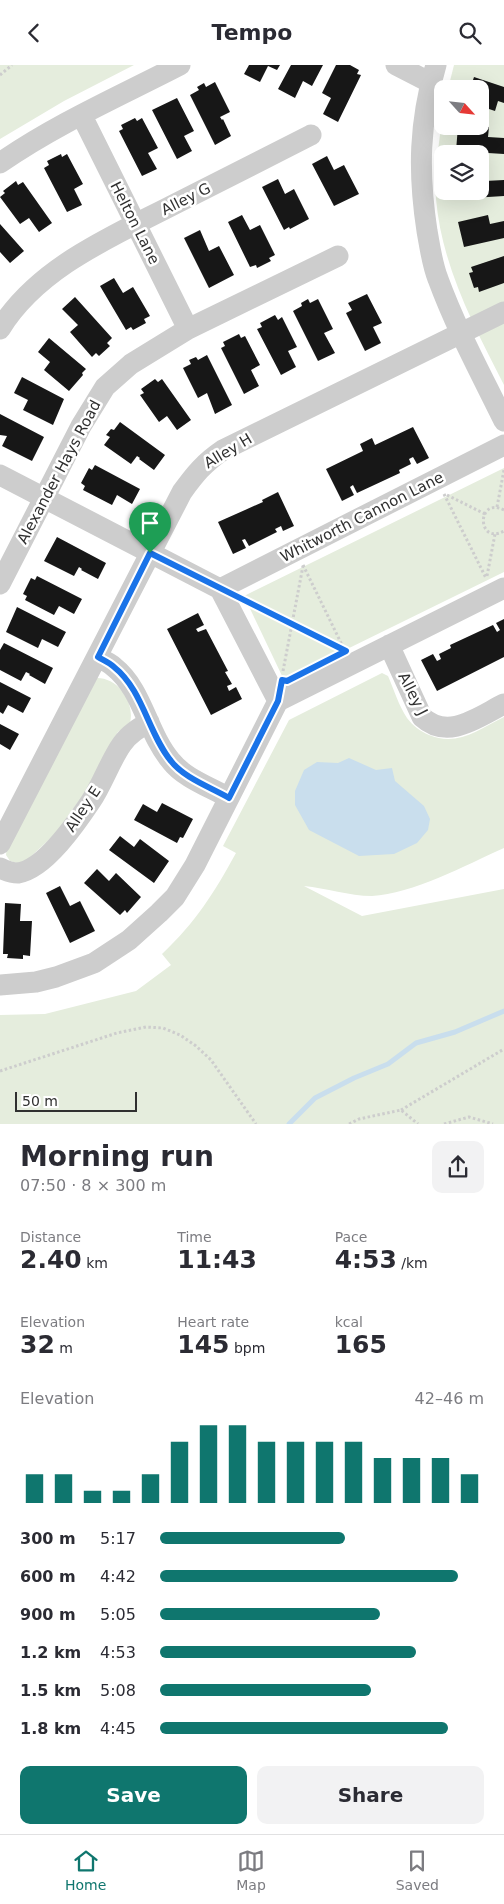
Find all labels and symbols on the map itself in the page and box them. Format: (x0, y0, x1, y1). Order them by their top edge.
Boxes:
north arrow (434, 80, 489, 135)
street label: Helton Lane (106, 179, 164, 267)
street label: Alley G (158, 179, 214, 219)
street label: Alexander Hays Road (13, 397, 105, 547)
street label: Alley H (201, 430, 255, 472)
street label: Whitworth Cannon Lane (277, 468, 447, 566)
pin (129, 502, 171, 553)
street label: Alley J (395, 669, 431, 719)
street label: Alley E (61, 783, 105, 835)
scale bar (15, 1089, 138, 1112)

